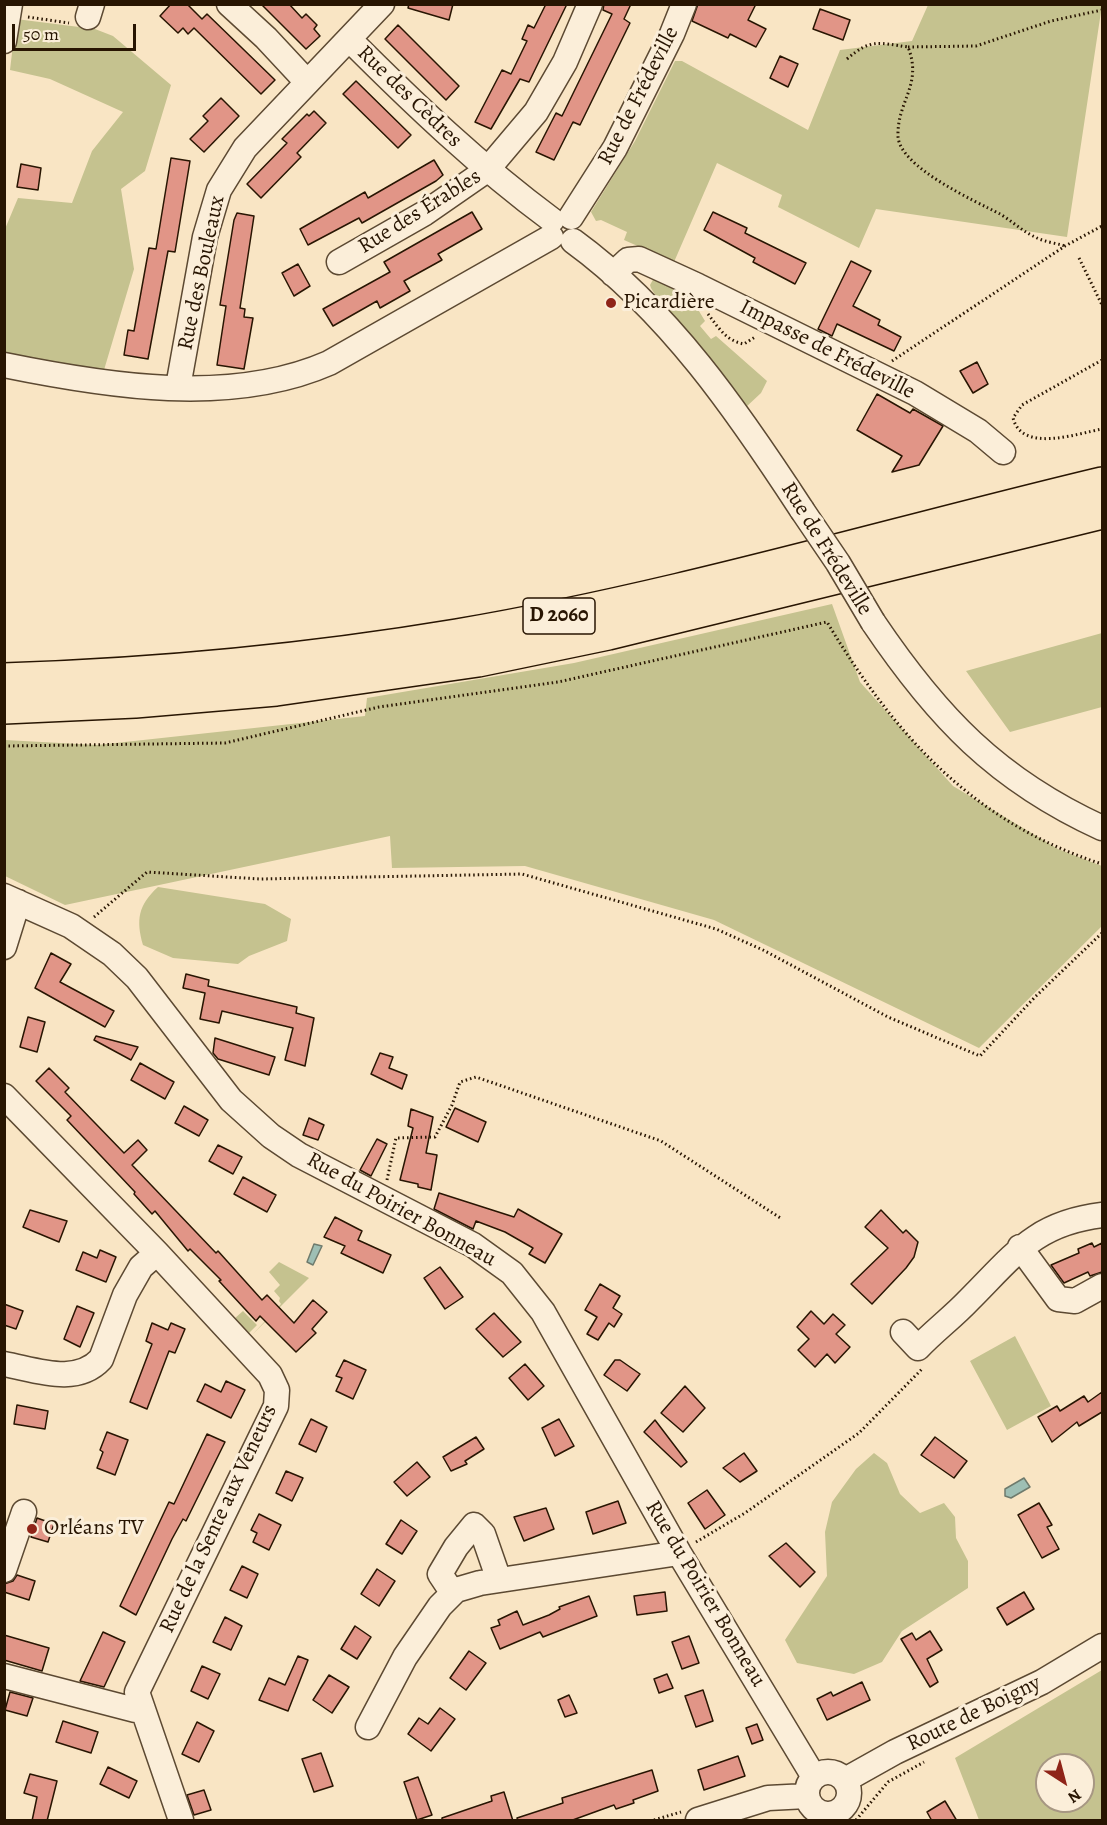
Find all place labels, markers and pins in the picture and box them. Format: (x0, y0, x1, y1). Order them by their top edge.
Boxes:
place label: Picardière (623, 290, 715, 316)
marker: Picardière (604, 296, 618, 310)
place label: Orléans TV (44, 1516, 144, 1542)
marker: Orléans TV (25, 1522, 39, 1536)

